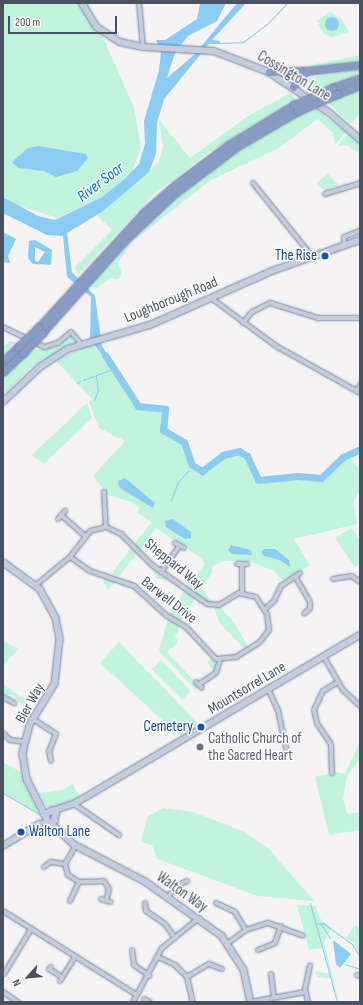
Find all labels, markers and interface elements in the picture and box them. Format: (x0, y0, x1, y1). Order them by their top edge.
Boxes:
scale bar (10, 8, 119, 34)
text: 200 m (15, 15, 40, 30)
street label: Cossington Lane (254, 47, 334, 105)
water label: River Soar (74, 159, 128, 207)
place label: The Rise (275, 247, 317, 265)
marker: The Rise (320, 251, 330, 261)
street label: Loughborough Road (122, 273, 220, 327)
street label: Sheppard Way (141, 535, 207, 593)
street label: Barwell Drive (138, 573, 200, 627)
street label: Mountsorrel Lane (205, 658, 289, 718)
street label: Bier Way (12, 680, 48, 726)
place label: Cemetery (144, 718, 193, 736)
marker: Cemetery (196, 722, 206, 732)
place label: Catholic Church of the Sacred Heart (208, 729, 302, 764)
marker: Catholic Church of the Sacred Heart (195, 742, 205, 752)
place label: Walton Lane (29, 823, 90, 841)
marker: Walton Lane (16, 827, 26, 837)
street label: Walton Way (153, 868, 211, 916)
north arrow (8, 957, 48, 997)
text: N (10, 977, 24, 988)

